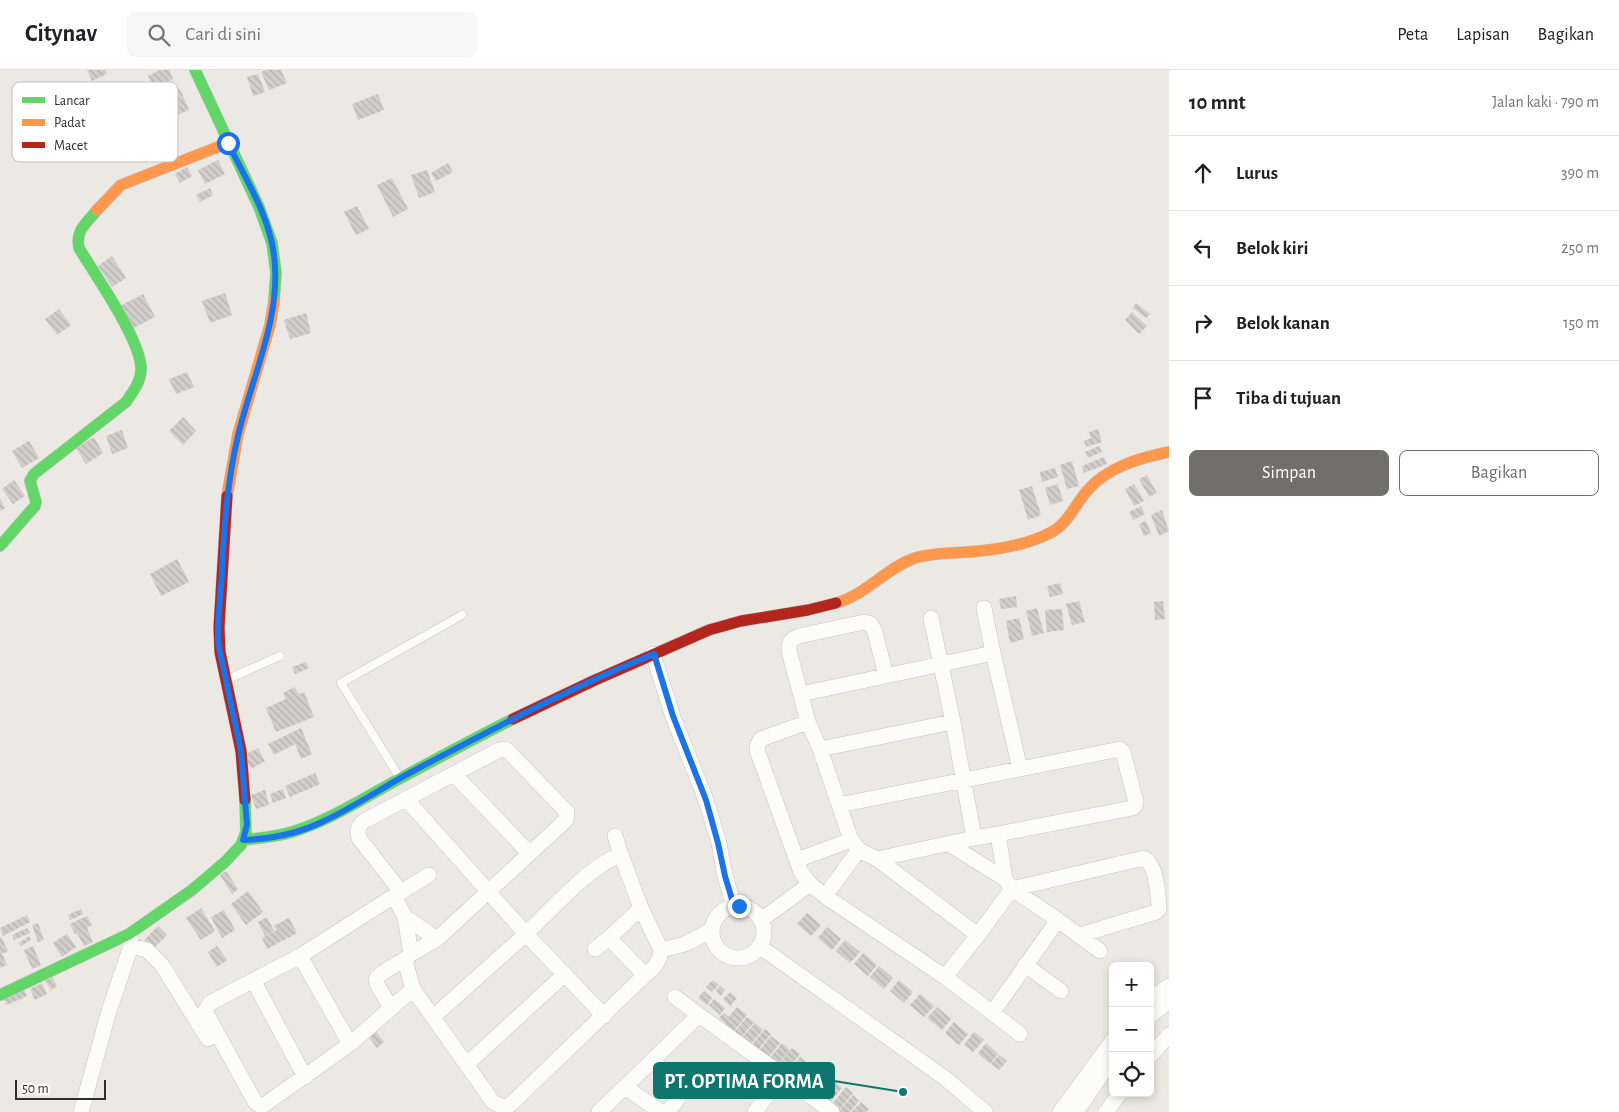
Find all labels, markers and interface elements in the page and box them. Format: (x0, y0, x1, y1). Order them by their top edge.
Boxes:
search box (127, 12, 477, 57)
icon: search (145, 21, 173, 49)
text: Citynav (25, 22, 97, 46)
text: Cari di sini (185, 25, 261, 44)
text: Peta (1397, 26, 1428, 44)
text: Lapisan (1456, 26, 1510, 44)
text: Bagikan (1538, 26, 1594, 44)
legend (12, 82, 178, 162)
text: 10 mnt (1189, 92, 1246, 113)
text: Lancar (54, 94, 90, 108)
text: Jalan kaki · 790 m (1492, 94, 1599, 110)
text: Padat (54, 116, 86, 130)
route start (217, 132, 240, 155)
text: Macet (54, 139, 88, 153)
icon: ahead (1189, 159, 1217, 187)
text: Lurus (1236, 164, 1278, 183)
text: 390 m (1561, 165, 1599, 181)
icon: left (1189, 234, 1217, 262)
text: Belok kiri (1236, 239, 1308, 258)
text: 250 m (1561, 240, 1599, 256)
icon: right (1189, 309, 1217, 337)
text: Belok kanan (1236, 314, 1330, 333)
text: 150 m (1563, 315, 1599, 331)
icon: arrive (1189, 384, 1217, 412)
text: Tiba di tujuan (1236, 389, 1341, 408)
button: Simpan (1189, 450, 1389, 496)
button: Bagikan (1399, 450, 1599, 496)
route end (728, 895, 751, 918)
map controls (1109, 962, 1154, 1097)
button: + (1109, 962, 1154, 1007)
button: − (1109, 1007, 1154, 1052)
button: locate (1109, 1052, 1154, 1097)
callout: PT. OPTIMA FORMA (654, 1063, 834, 1098)
text: PT. OPTIMA FORMA (664, 1072, 824, 1092)
scale bar (15, 1077, 106, 1100)
text: 50 m (22, 1082, 49, 1096)

